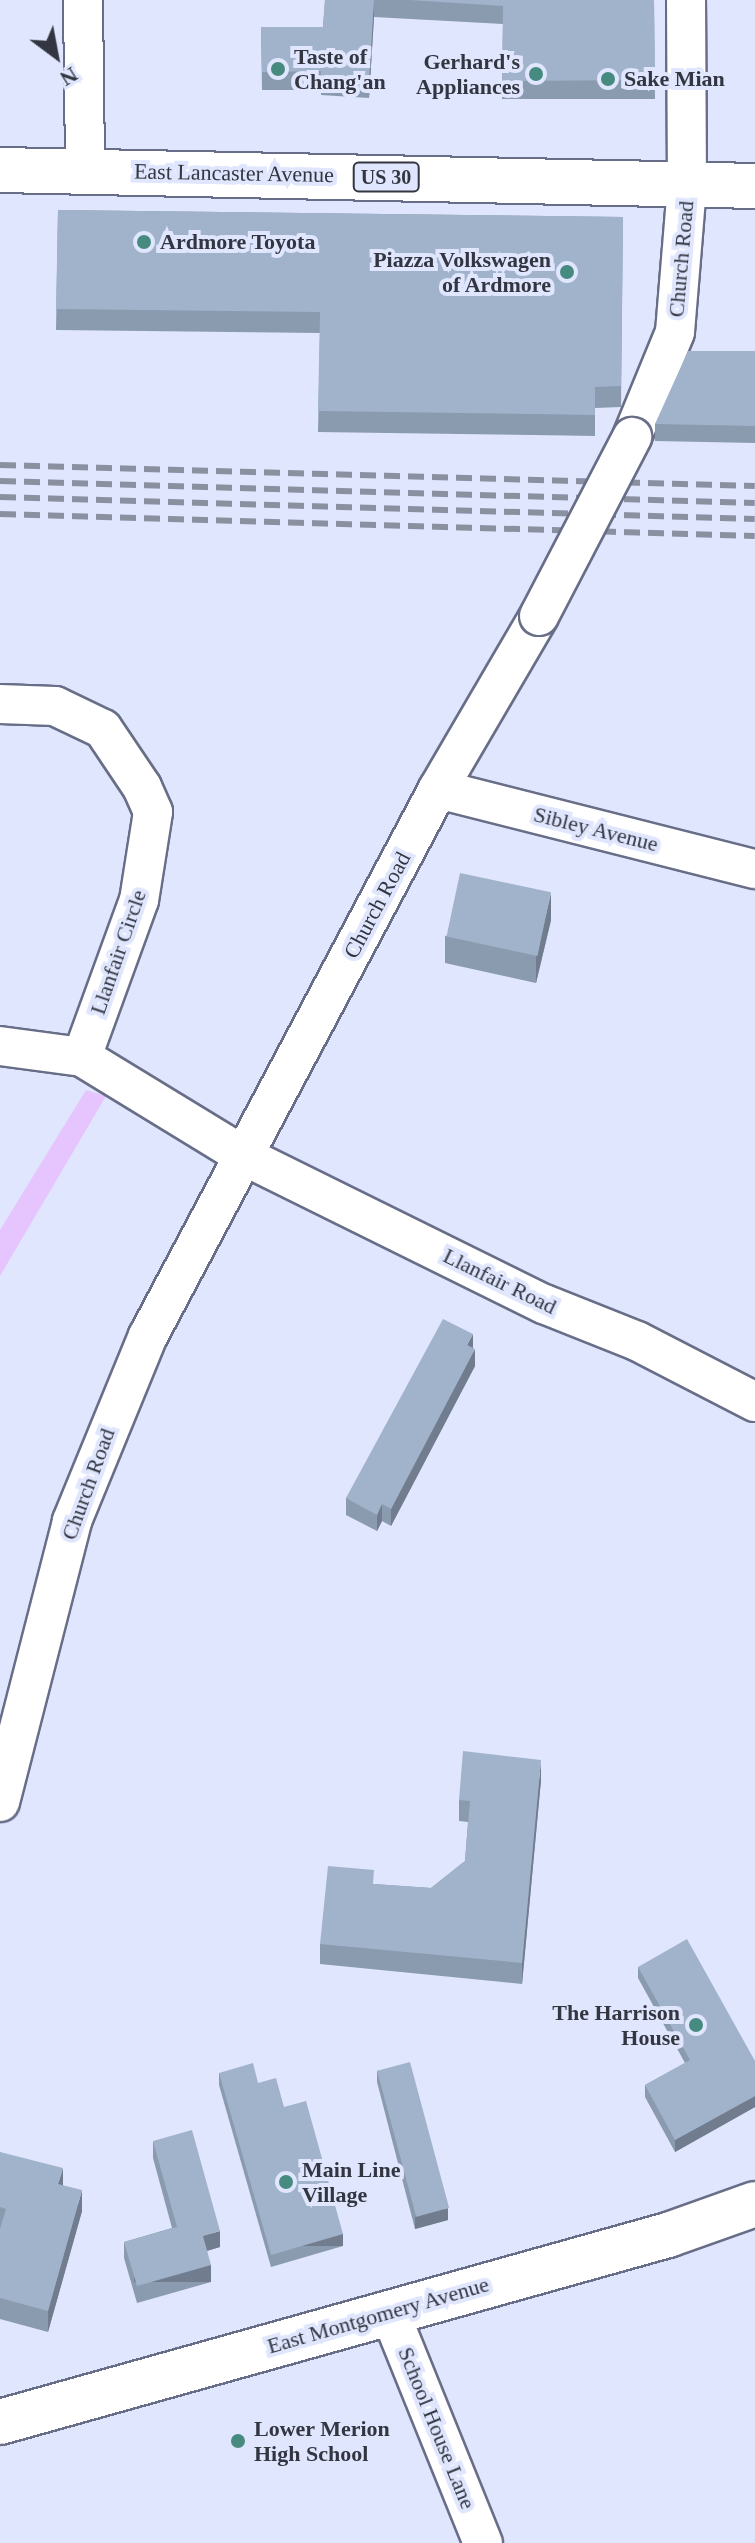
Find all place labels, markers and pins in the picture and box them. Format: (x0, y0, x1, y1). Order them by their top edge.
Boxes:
place label: Taste of Chang'an (294, 43, 386, 94)
place label: Gerhard's Appliances (416, 48, 520, 100)
marker: Taste of Chang'an (269, 60, 287, 78)
marker: Gerhard's Appliances (527, 65, 545, 83)
place label: Sake Mian (624, 66, 725, 92)
marker: Sake Mian (599, 70, 617, 88)
place label: Ardmore Toyota (160, 229, 316, 255)
marker: Ardmore Toyota (135, 233, 153, 251)
place label: Piazza Volkswagen of Ardmore (373, 246, 551, 298)
marker: Piazza Volkswagen of Ardmore (558, 263, 576, 281)
place label: The Harrison House (552, 1999, 680, 2050)
marker: The Harrison House (687, 2016, 705, 2034)
place label: Main Line Village (302, 2156, 400, 2208)
marker: Main Line Village (277, 2173, 295, 2191)
place label: Lower Merion High School (254, 2415, 390, 2466)
marker: Lower Merion High School (229, 2432, 247, 2450)

